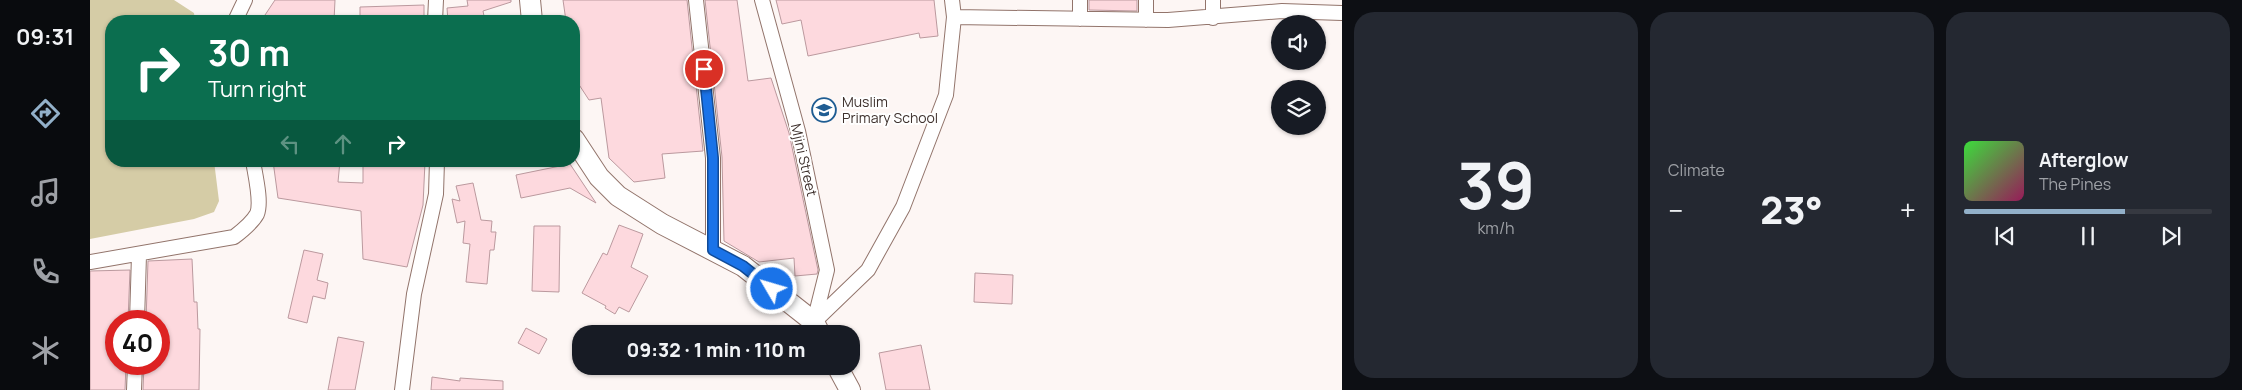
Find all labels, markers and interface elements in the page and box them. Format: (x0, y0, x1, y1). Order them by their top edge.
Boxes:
map controls (1271, 15, 1326, 135)
button: sound (1271, 15, 1326, 70)
text: 09:31 (16, 22, 74, 52)
text: 30 m (208, 29, 290, 77)
icon: right (125, 35, 190, 100)
pin (683, 48, 725, 90)
icon: arrive (690, 55, 718, 83)
text: Turn right (208, 74, 306, 104)
button: layers (1271, 80, 1326, 135)
place label: Muslim Primary School (842, 92, 938, 127)
icon: directions (28, 96, 63, 131)
school or university icon: Muslim Primary School (811, 97, 837, 123)
street label: Mjini Street (787, 122, 822, 198)
icon: left (276, 130, 304, 158)
icon: ahead (329, 130, 357, 158)
icon: right (382, 130, 410, 158)
text: 39 (1457, 140, 1535, 229)
text: Afterglow (2039, 147, 2128, 173)
text: Climate (1668, 159, 1725, 181)
text: The Pines (2039, 173, 2111, 195)
icon: music (28, 175, 63, 210)
text: 23° (1760, 183, 1823, 235)
text: − (1668, 191, 1683, 229)
text: + (1900, 191, 1916, 229)
text: km/h (1477, 217, 1515, 239)
icon: previous (1991, 222, 2019, 250)
icon: pause (2074, 222, 2102, 250)
icon: next (2157, 222, 2185, 250)
icon: phone (28, 254, 63, 289)
position arrow (745, 262, 797, 314)
speed limit sign: 40 (105, 310, 170, 375)
icon: climate (28, 333, 63, 368)
text: 09:32 · 1 min · 110 m (627, 337, 805, 363)

